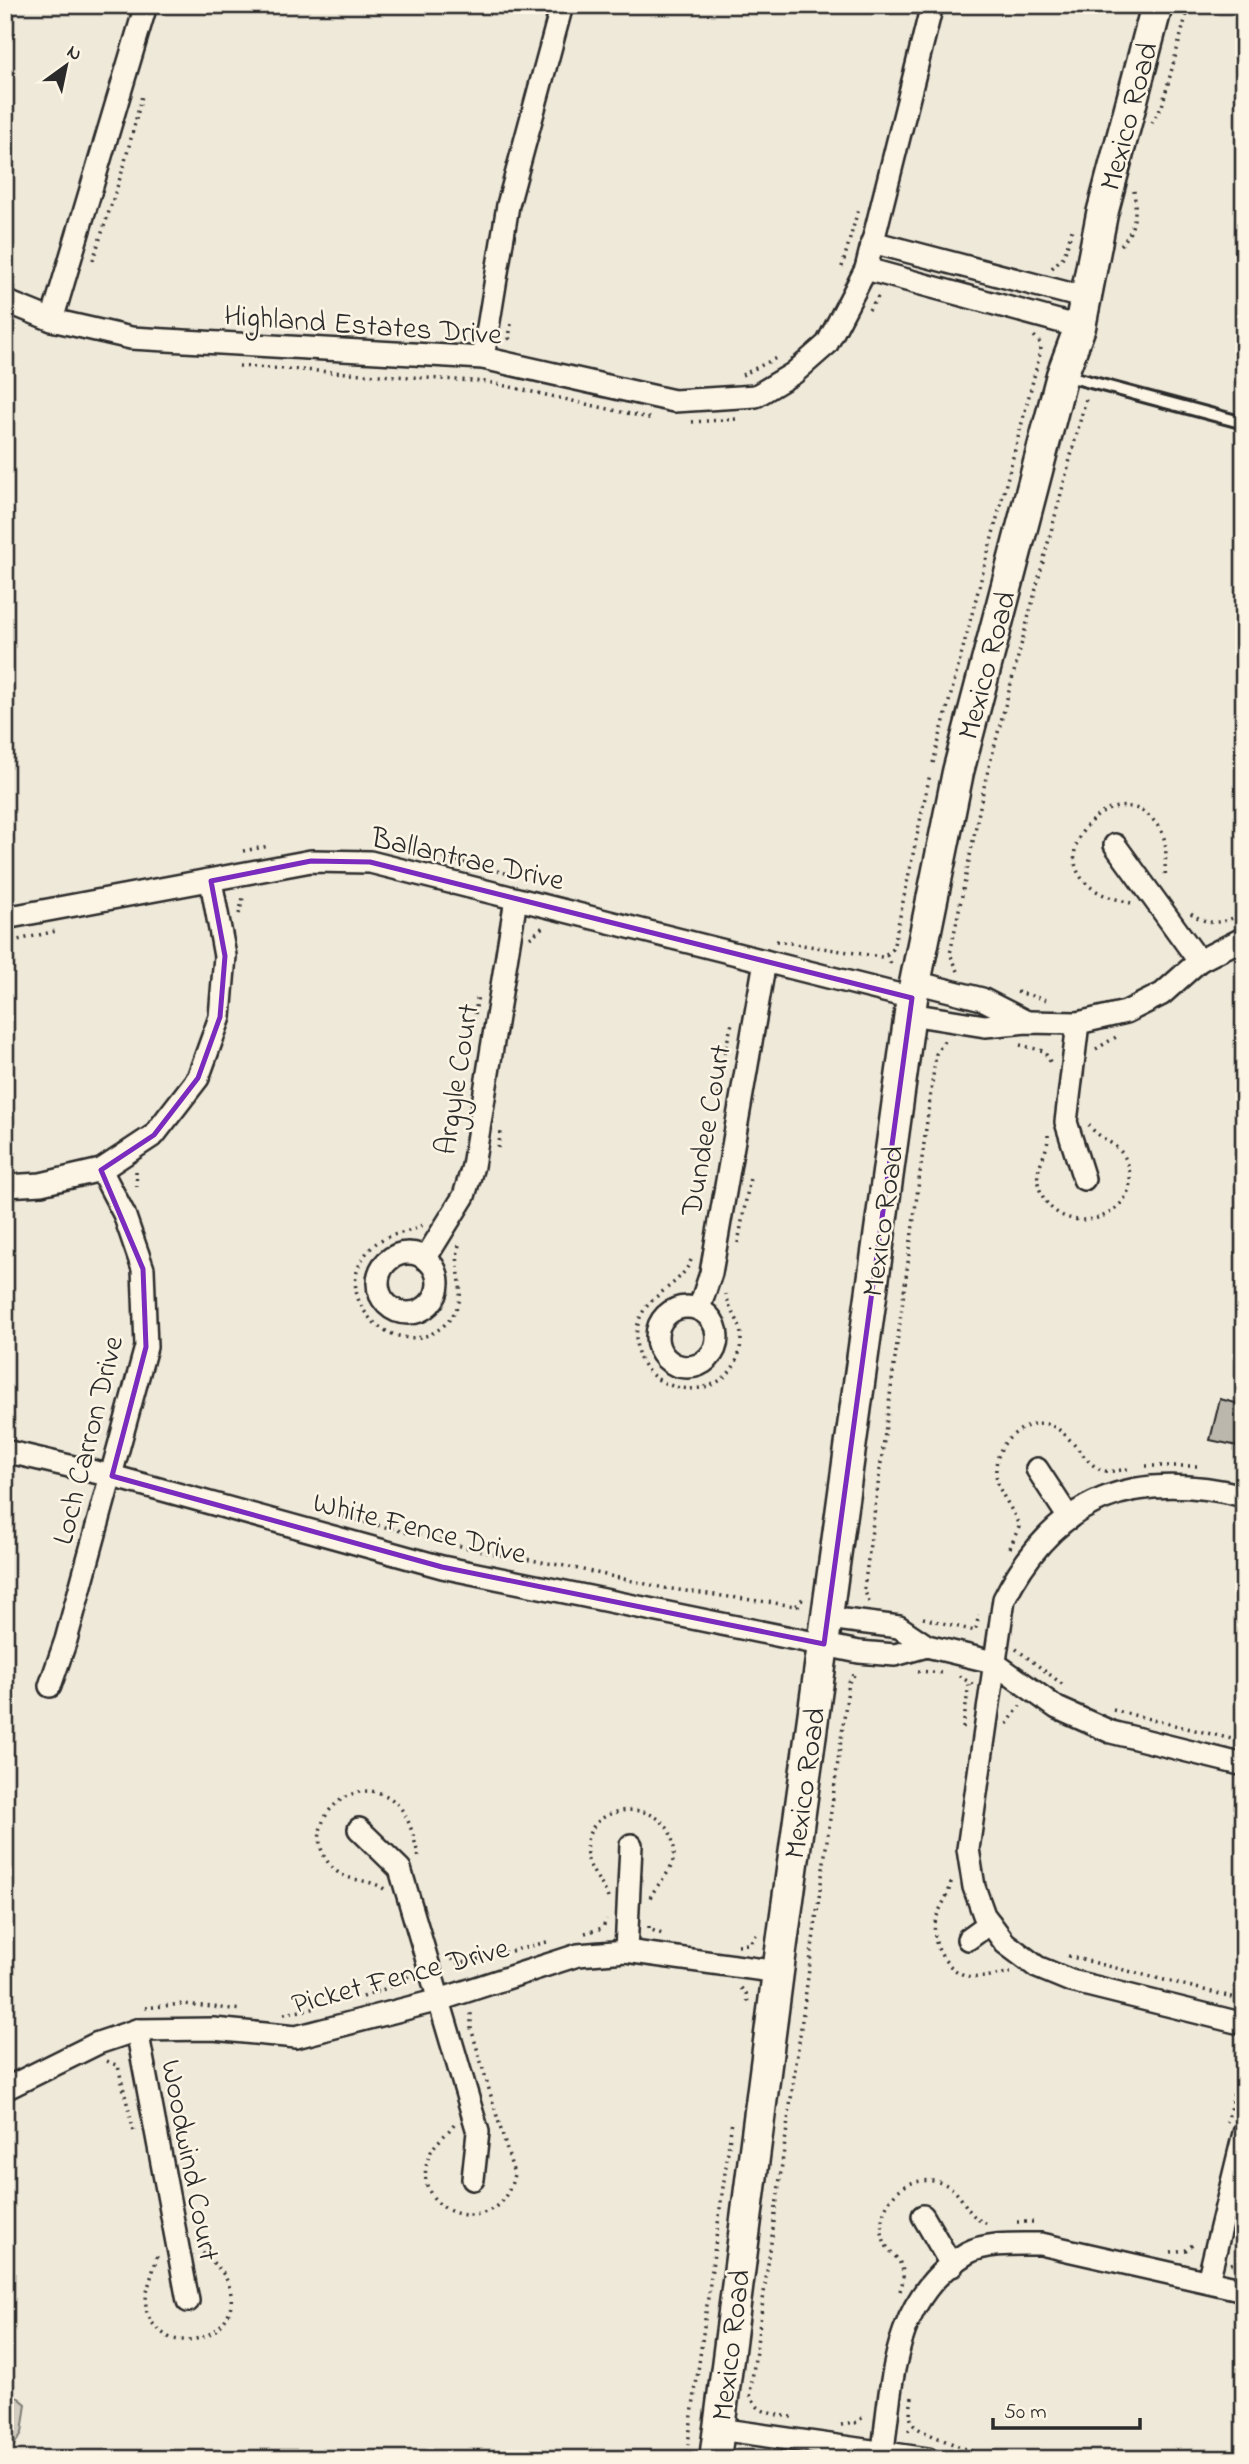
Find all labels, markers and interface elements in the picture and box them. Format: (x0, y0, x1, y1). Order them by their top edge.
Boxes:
north arrow (32, 32, 102, 102)
street label: Mexico Road (1090, 37, 1172, 196)
text: N (61, 39, 87, 69)
street label: Highland Estates Drive (222, 295, 504, 359)
street label: Mexico Road (948, 586, 1030, 745)
street label: Ballantrae Drive (366, 817, 569, 905)
street label: Argyle Court (425, 1001, 493, 1158)
street label: Dundee Court (671, 1041, 745, 1221)
street label: Mexico Road (853, 1143, 917, 1300)
street label: Loch Carron Drive (43, 1331, 137, 1550)
street label: White Fence Drive (308, 1482, 531, 1578)
street label: Mexico Road (775, 1705, 839, 1862)
street label: Picket Fence Drive (287, 1928, 515, 2028)
street label: Woodwind Court (147, 2056, 229, 2265)
street label: Mexico Road (702, 2267, 764, 2424)
scale bar (993, 2387, 1140, 2431)
text: 50 m (1004, 2398, 1047, 2428)

